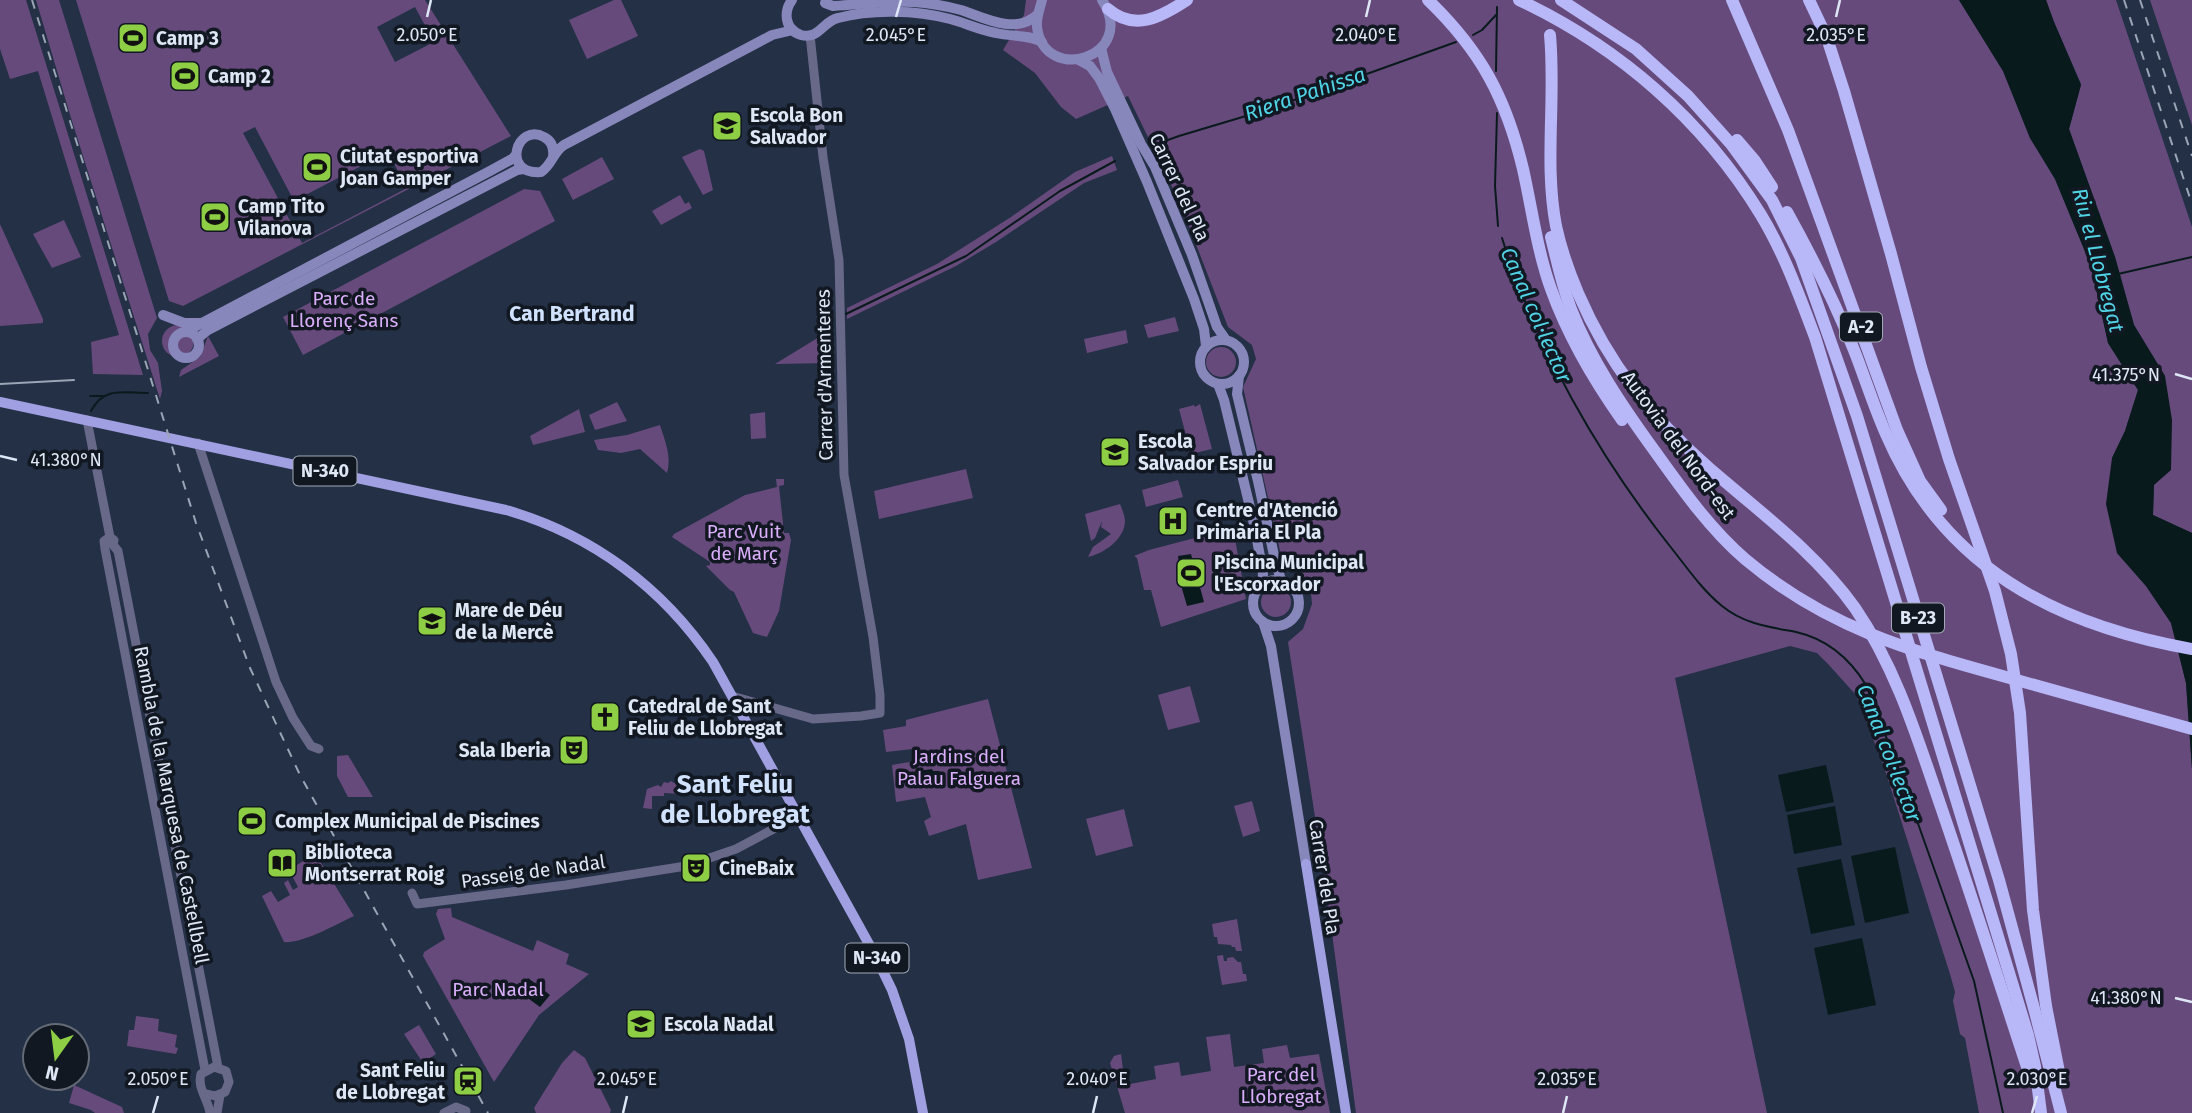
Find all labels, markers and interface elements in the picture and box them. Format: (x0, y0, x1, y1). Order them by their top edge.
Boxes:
sports icon: Camp 3 (116, 21, 150, 55)
text: 2.050°E (396, 24, 458, 46)
text: 2.045°E (866, 24, 926, 46)
text: 2.040°E (1335, 24, 1397, 46)
text: 2.035°E (1806, 24, 1866, 46)
place label: Camp 3 (156, 27, 219, 50)
sports icon: Camp 2 (168, 59, 202, 93)
water label: Riera Pahissa (1241, 61, 1369, 127)
place label: Camp 2 (208, 65, 271, 88)
place label: Escola Bon Salvador (750, 104, 843, 149)
school or university icon: Escola Bon Salvador (710, 109, 744, 143)
street label: Carrer del Pla (1144, 130, 1215, 245)
place label: Ciutat esportiva Joan Gamper (339, 145, 479, 190)
sports icon: Ciutat esportiva Joan Gamper (300, 150, 334, 184)
water label: Riu el Llobregat (2066, 185, 2130, 336)
place label: Camp Tito Vilanova (237, 195, 325, 240)
sports icon: Camp Tito Vilanova (198, 200, 232, 234)
water label: Canal col·lector (1495, 243, 1578, 387)
park label: Parc de Llorenç Sans (290, 287, 399, 332)
street label: Carrer d'Armenteres (812, 289, 837, 461)
district label: Can Bertrand (509, 301, 635, 327)
road number: A-2 (1840, 312, 1882, 342)
text: 41.375°N (2092, 364, 2160, 386)
street label: Autovia del Nord-est (1617, 367, 1740, 524)
place label: Escola Salvador Espriu (1138, 430, 1273, 475)
school or university icon: Escola Salvador Espriu (1098, 435, 1132, 469)
text: 41.380°N (30, 449, 102, 471)
road number: N-340 (294, 457, 356, 486)
place label: Centre d'Atenció Primària El Pla (1196, 499, 1338, 544)
hospital icon: Centre d'Atenció Primària El Pla (1156, 504, 1190, 538)
park label: Parc Vuit de Març (707, 520, 781, 565)
place label: Piscina Municipal l'Escorxador (1214, 551, 1364, 596)
sports icon: Piscina Municipal l'Escorxador (1174, 556, 1208, 590)
place label: Mare de Déu de la Mercè (455, 599, 563, 644)
school or university icon: Mare de Déu de la Mercè (415, 604, 449, 638)
road number: B-23 (1892, 604, 1944, 632)
street label: Rambla de la Marquesa de Castellbell (129, 644, 214, 966)
water label: Canal col·lector (1851, 681, 1927, 826)
place label: Catedral de Sant Feliu de Llobregat (628, 695, 783, 740)
church icon: Catedral de Sant Feliu de Llobregat (588, 700, 622, 734)
theatre icon: Sala Iberia (557, 733, 591, 767)
place label: Sala Iberia (459, 739, 551, 762)
park label: Jardins del Palau Falguera (897, 745, 1021, 790)
district label: Sant Feliu de Llobregat (660, 769, 811, 830)
sports icon: Complex Municipal de Piscines (235, 804, 269, 838)
place label: Complex Municipal de Piscines (275, 810, 540, 833)
street label: Carrer del Pla (1304, 818, 1345, 936)
place label: Biblioteca Montserrat Roig (305, 841, 445, 886)
library icon: Biblioteca Montserrat Roig (265, 846, 299, 880)
street label: Passeig de Nadal (459, 850, 607, 893)
theatre icon: CineBaix (679, 851, 713, 885)
place label: CineBaix (719, 857, 794, 880)
road number: N-340 (846, 944, 908, 973)
park label: Parc Nadal (452, 978, 544, 1001)
text: 41.380°N (2090, 987, 2162, 1009)
school or university icon: Escola Nadal (624, 1007, 658, 1041)
place label: Escola Nadal (664, 1013, 774, 1036)
north arrow (21, 1022, 91, 1092)
place label: Sant Feliu de Llobregat (336, 1059, 446, 1104)
text: N (43, 1060, 61, 1086)
park label: Parc del Llobregat (1241, 1063, 1322, 1108)
station icon: Sant Feliu de Llobregat (451, 1064, 485, 1098)
text: 2.050°E (127, 1068, 189, 1090)
text: 2.045°E (597, 1068, 657, 1090)
text: 2.040°E (1066, 1068, 1128, 1090)
text: 2.035°E (1537, 1068, 1597, 1090)
text: 2.030°E (2007, 1068, 2067, 1090)

